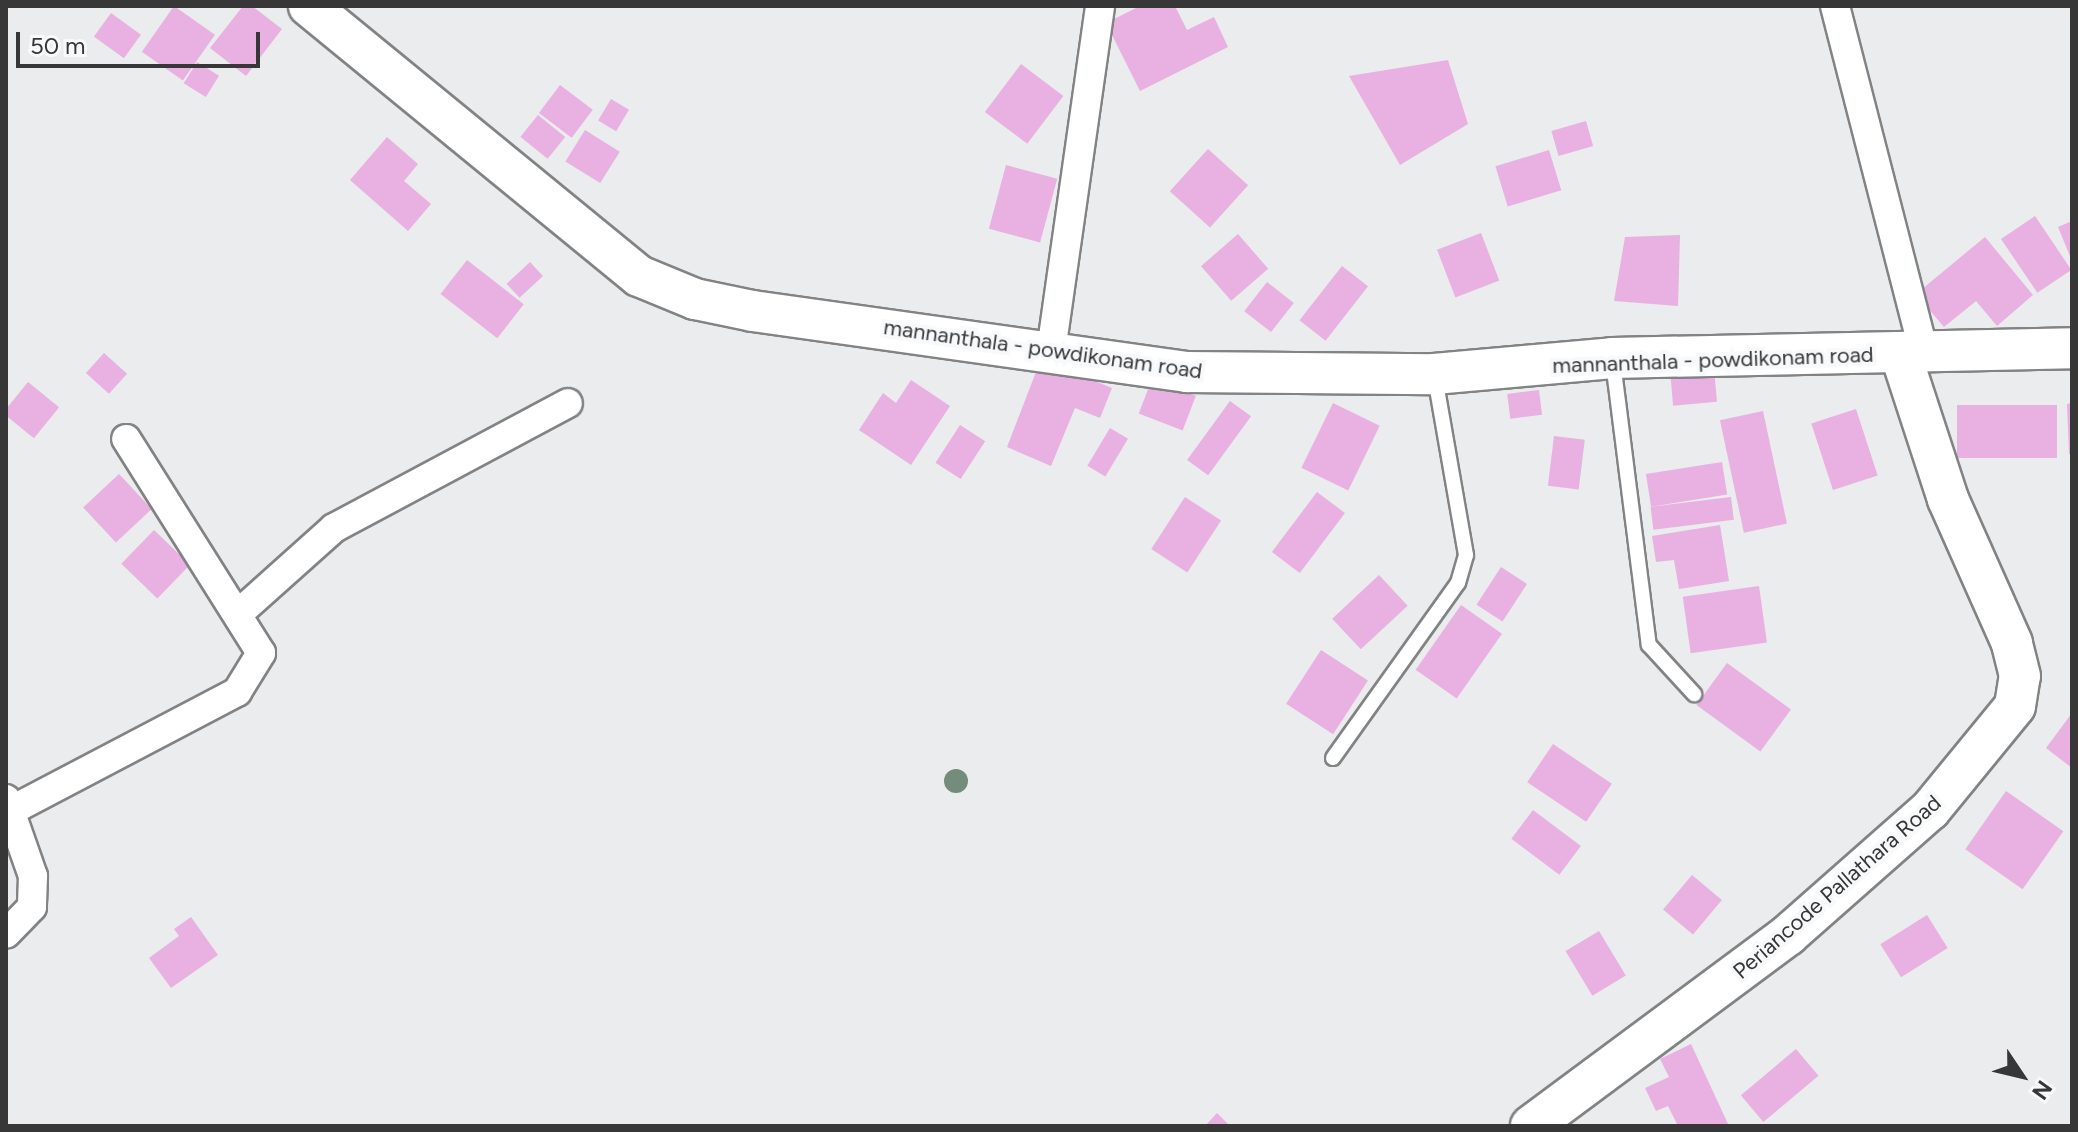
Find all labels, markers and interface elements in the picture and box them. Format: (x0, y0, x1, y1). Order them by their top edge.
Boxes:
scale bar (20, 16, 264, 66)
text: 50 m (30, 31, 86, 60)
street label: mannanthala - powdikonam road (882, 314, 1204, 384)
street label: mannanthala - powdikonam road (1552, 341, 1874, 379)
street label: Periancode Pallathara Road (1728, 790, 1946, 984)
north arrow (1982, 1036, 2062, 1116)
text: N (2026, 1075, 2058, 1105)

